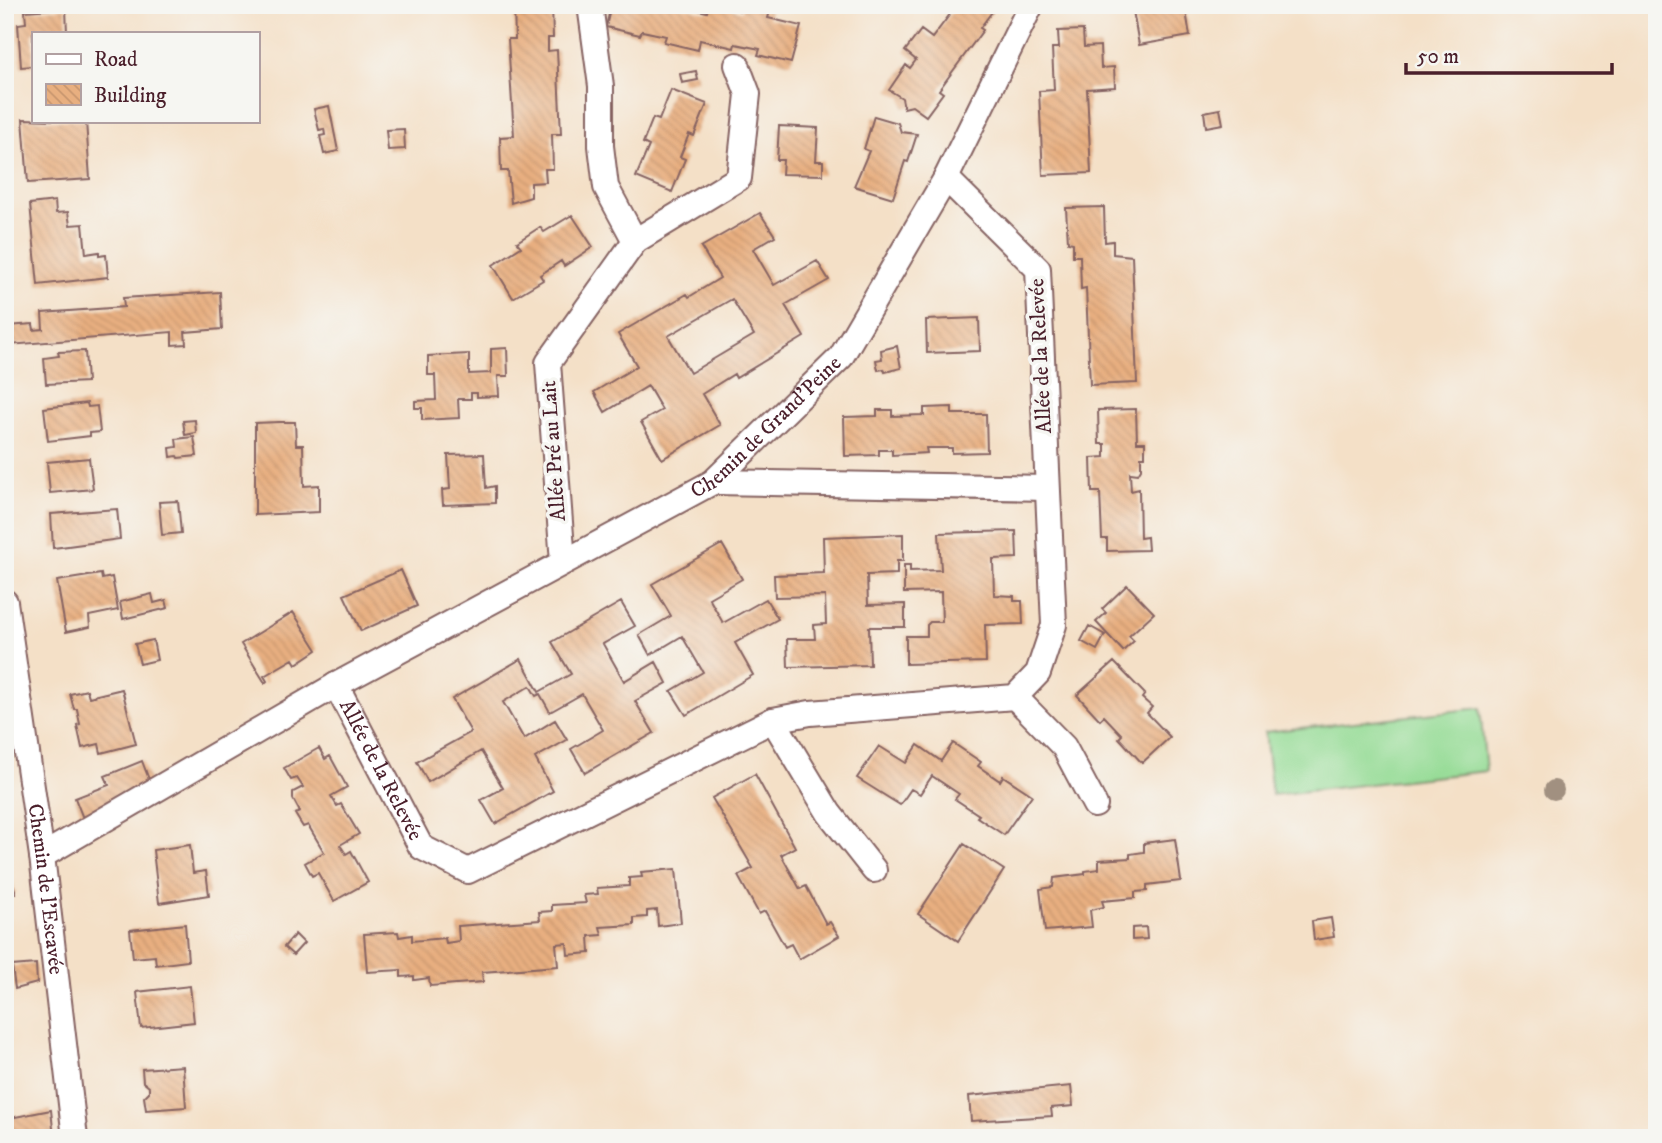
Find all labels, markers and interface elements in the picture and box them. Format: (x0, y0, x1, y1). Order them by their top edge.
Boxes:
legend (32, 32, 259, 122)
scale bar (1406, 32, 1613, 76)
text: 50 m (1417, 44, 1459, 70)
text: Road (94, 47, 138, 73)
text: Building (94, 83, 167, 109)
street label: Allée de la Relevée (1024, 277, 1058, 434)
street label: Chemin de Grand'Peine (686, 350, 847, 504)
street label: Allée Pré au Lait (536, 380, 572, 522)
street label: Allée de la Relevée (333, 695, 428, 845)
street label: Chemin de l'Escavée (22, 802, 69, 976)

